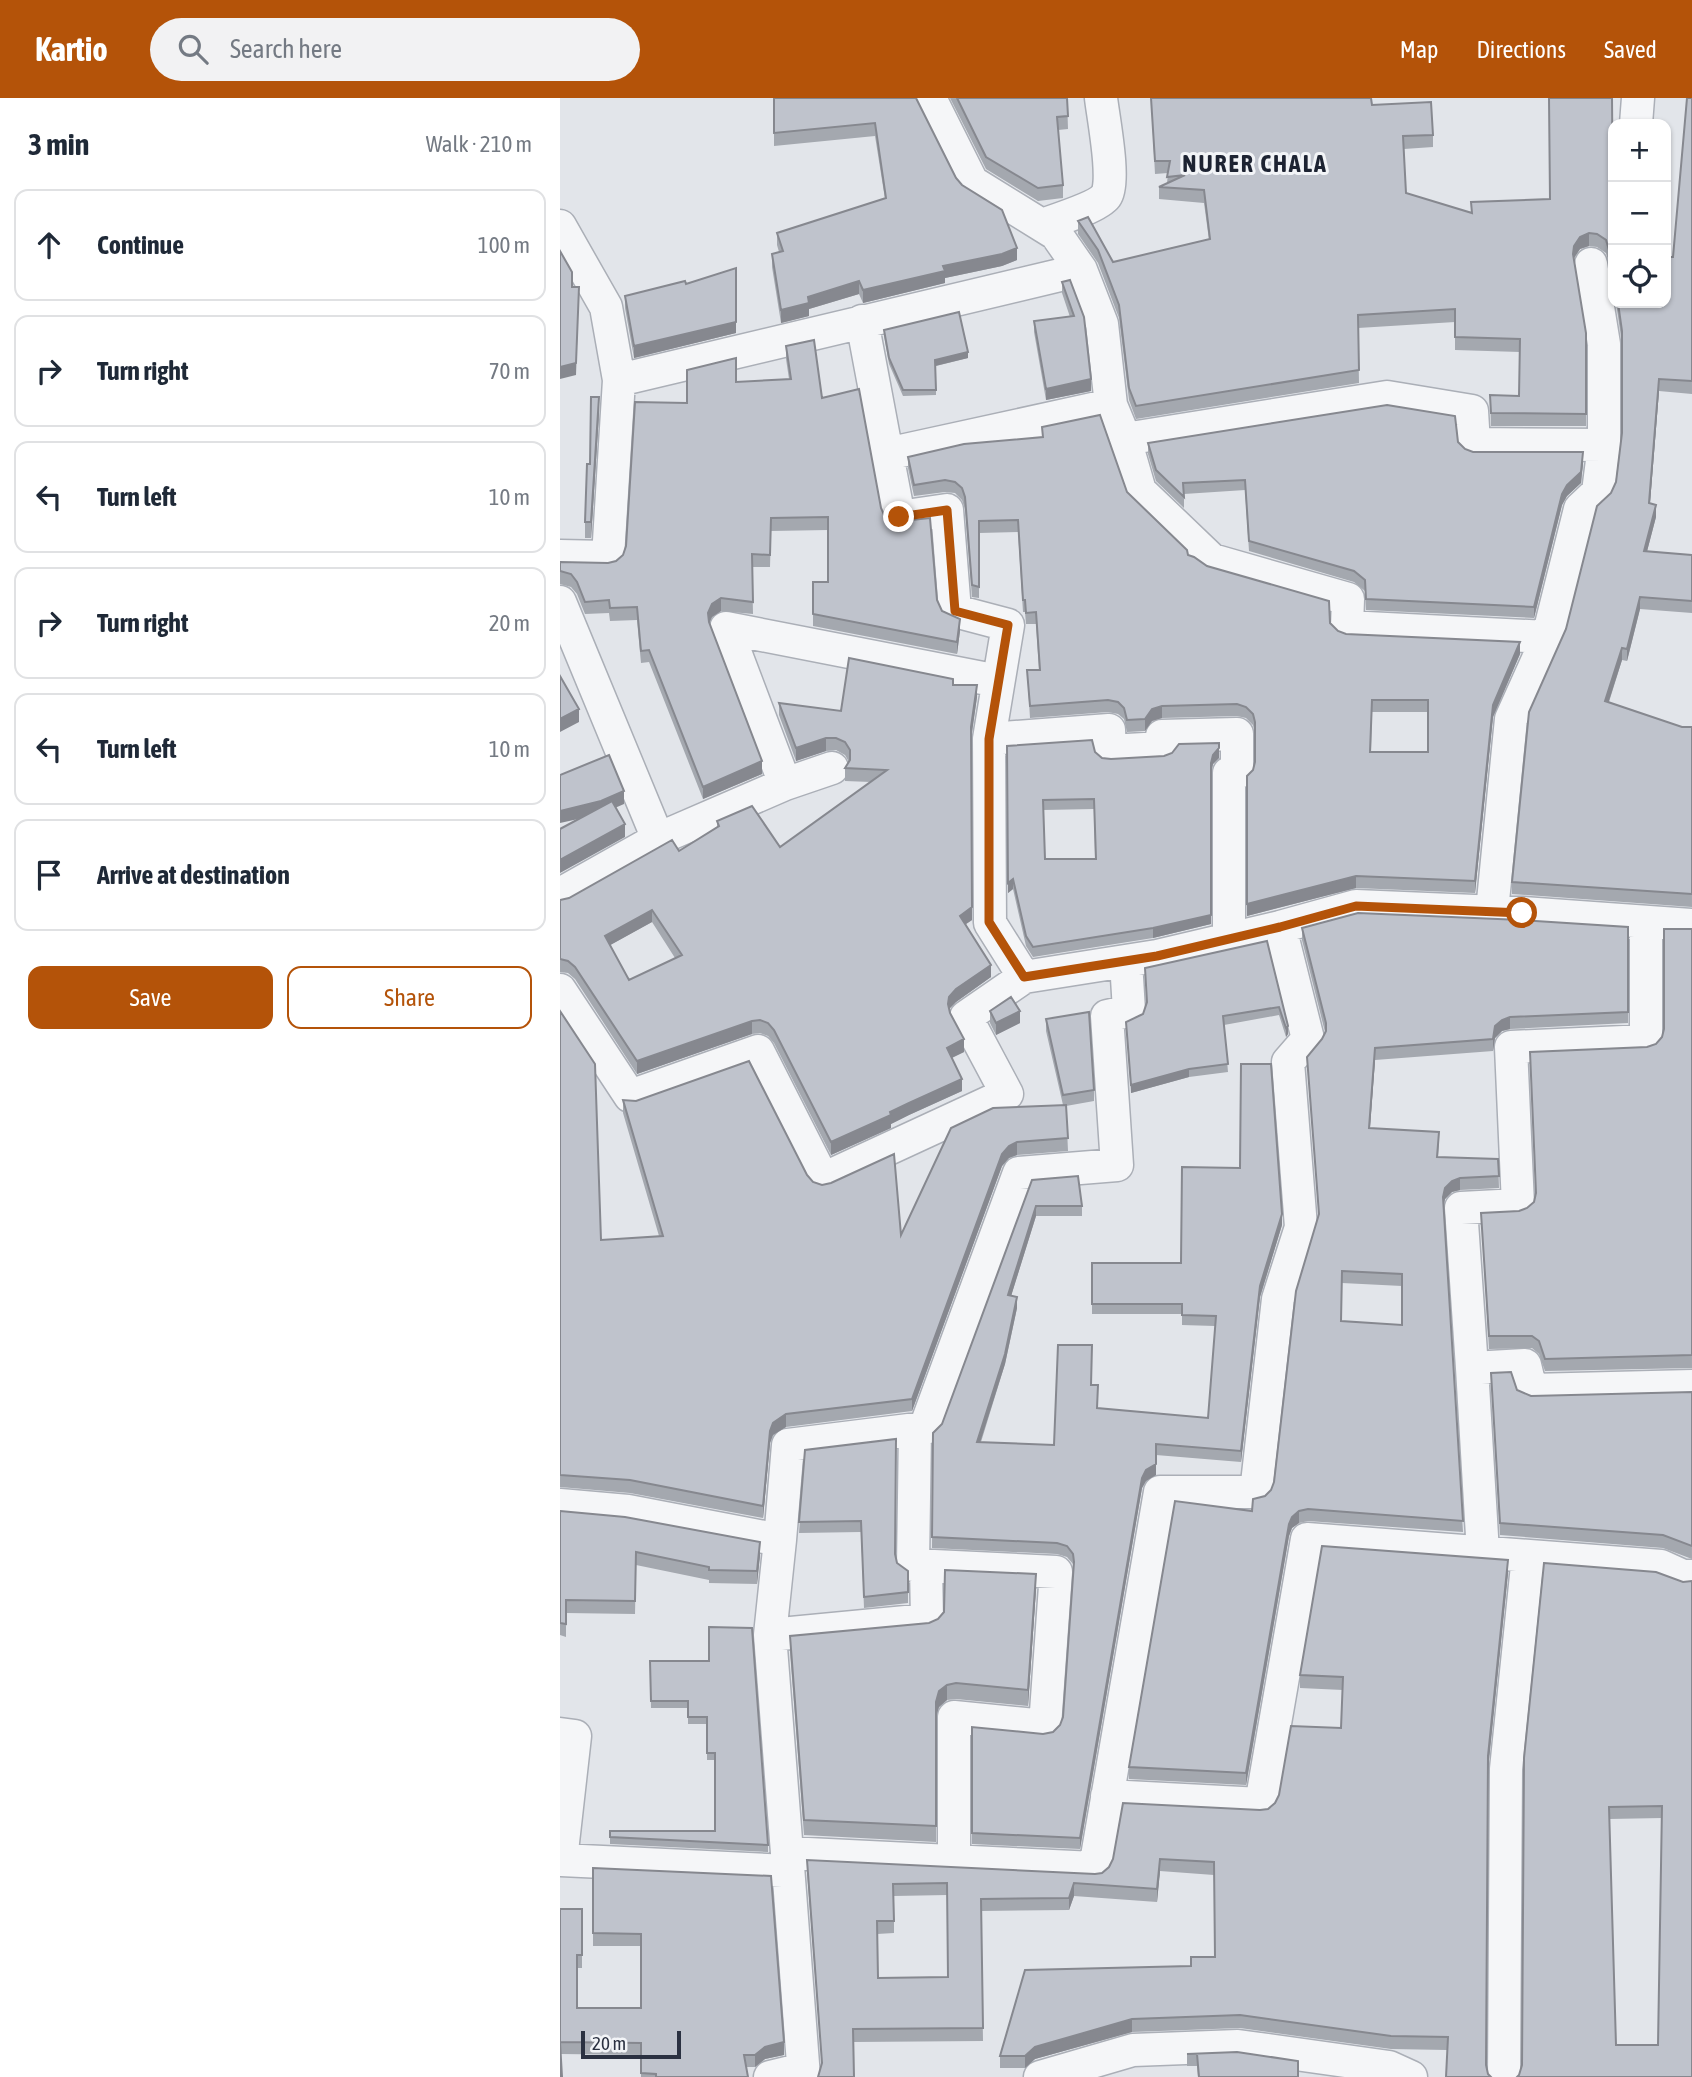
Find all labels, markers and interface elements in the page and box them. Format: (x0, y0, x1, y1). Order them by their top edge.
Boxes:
search box (150, 18, 640, 81)
text: Kartio (35, 30, 108, 68)
icon: search (174, 30, 212, 68)
text: Search here (230, 34, 342, 64)
text: Map (1400, 36, 1438, 63)
text: Directions (1476, 36, 1566, 63)
text: Saved (1604, 36, 1657, 63)
map controls (1608, 119, 1671, 308)
button: + (1608, 119, 1671, 182)
text: 3 min (28, 127, 89, 161)
text: Walk · 210 m (426, 131, 532, 157)
district label: NURER CHALA (1182, 150, 1328, 177)
button: − (1608, 182, 1671, 245)
icon: ahead (30, 226, 68, 264)
text: Continue (97, 230, 184, 260)
text: 100 m (478, 232, 530, 258)
button: locate (1608, 245, 1671, 308)
icon: right (30, 352, 68, 390)
text: Turn right (97, 356, 188, 386)
text: 70 m (489, 358, 530, 384)
icon: left (30, 478, 68, 516)
text: Turn left (97, 482, 177, 512)
text: 10 m (489, 484, 530, 510)
route end (883, 501, 914, 532)
icon: right (30, 604, 68, 642)
text: Turn right (97, 608, 188, 638)
text: 20 m (489, 610, 530, 636)
icon: left (30, 730, 68, 768)
text: Turn left (97, 734, 177, 764)
text: 10 m (489, 736, 530, 762)
icon: arrive (30, 856, 68, 894)
text: Arrive at destination (97, 860, 290, 890)
route start (1506, 897, 1537, 928)
button: Save (28, 966, 273, 1029)
button: Share (287, 966, 532, 1029)
scale bar (581, 2028, 681, 2060)
text: 20 m (592, 2032, 626, 2054)

